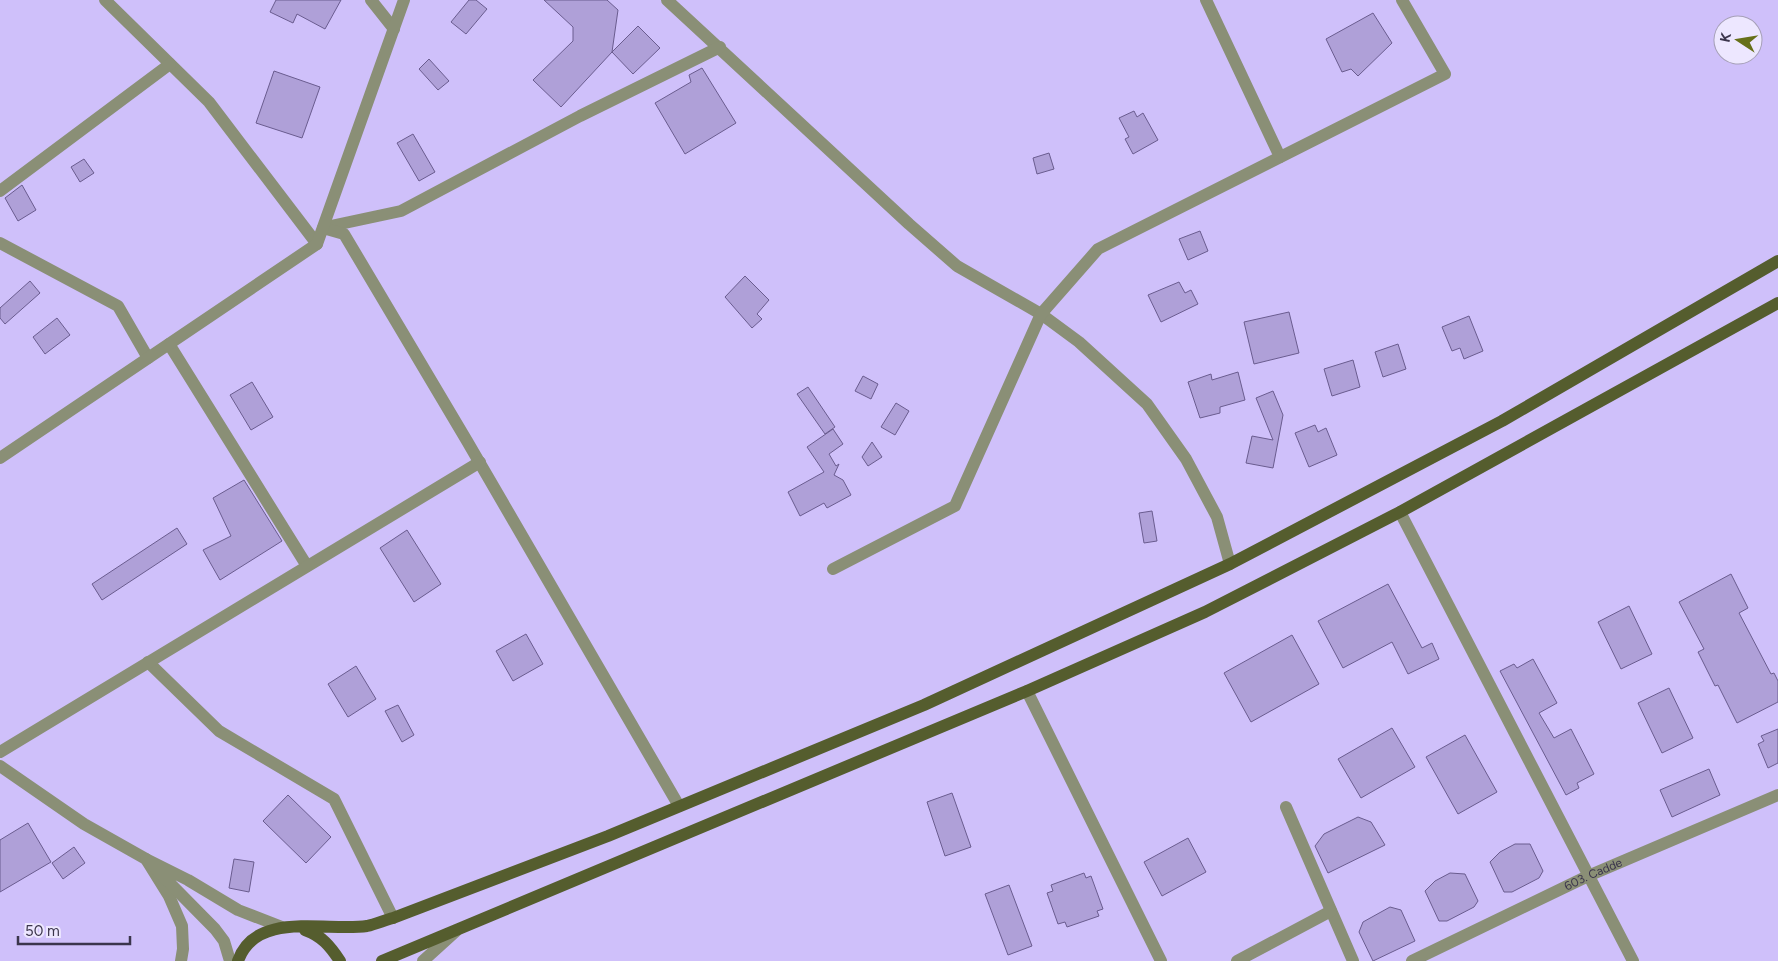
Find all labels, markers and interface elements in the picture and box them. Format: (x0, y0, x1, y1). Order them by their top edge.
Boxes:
north arrow (1713, 15, 1763, 65)
text: K (1716, 30, 1735, 44)
street label: 603. Cadde (1562, 855, 1625, 893)
scale bar (18, 914, 130, 946)
text: 50 m (25, 922, 60, 940)

